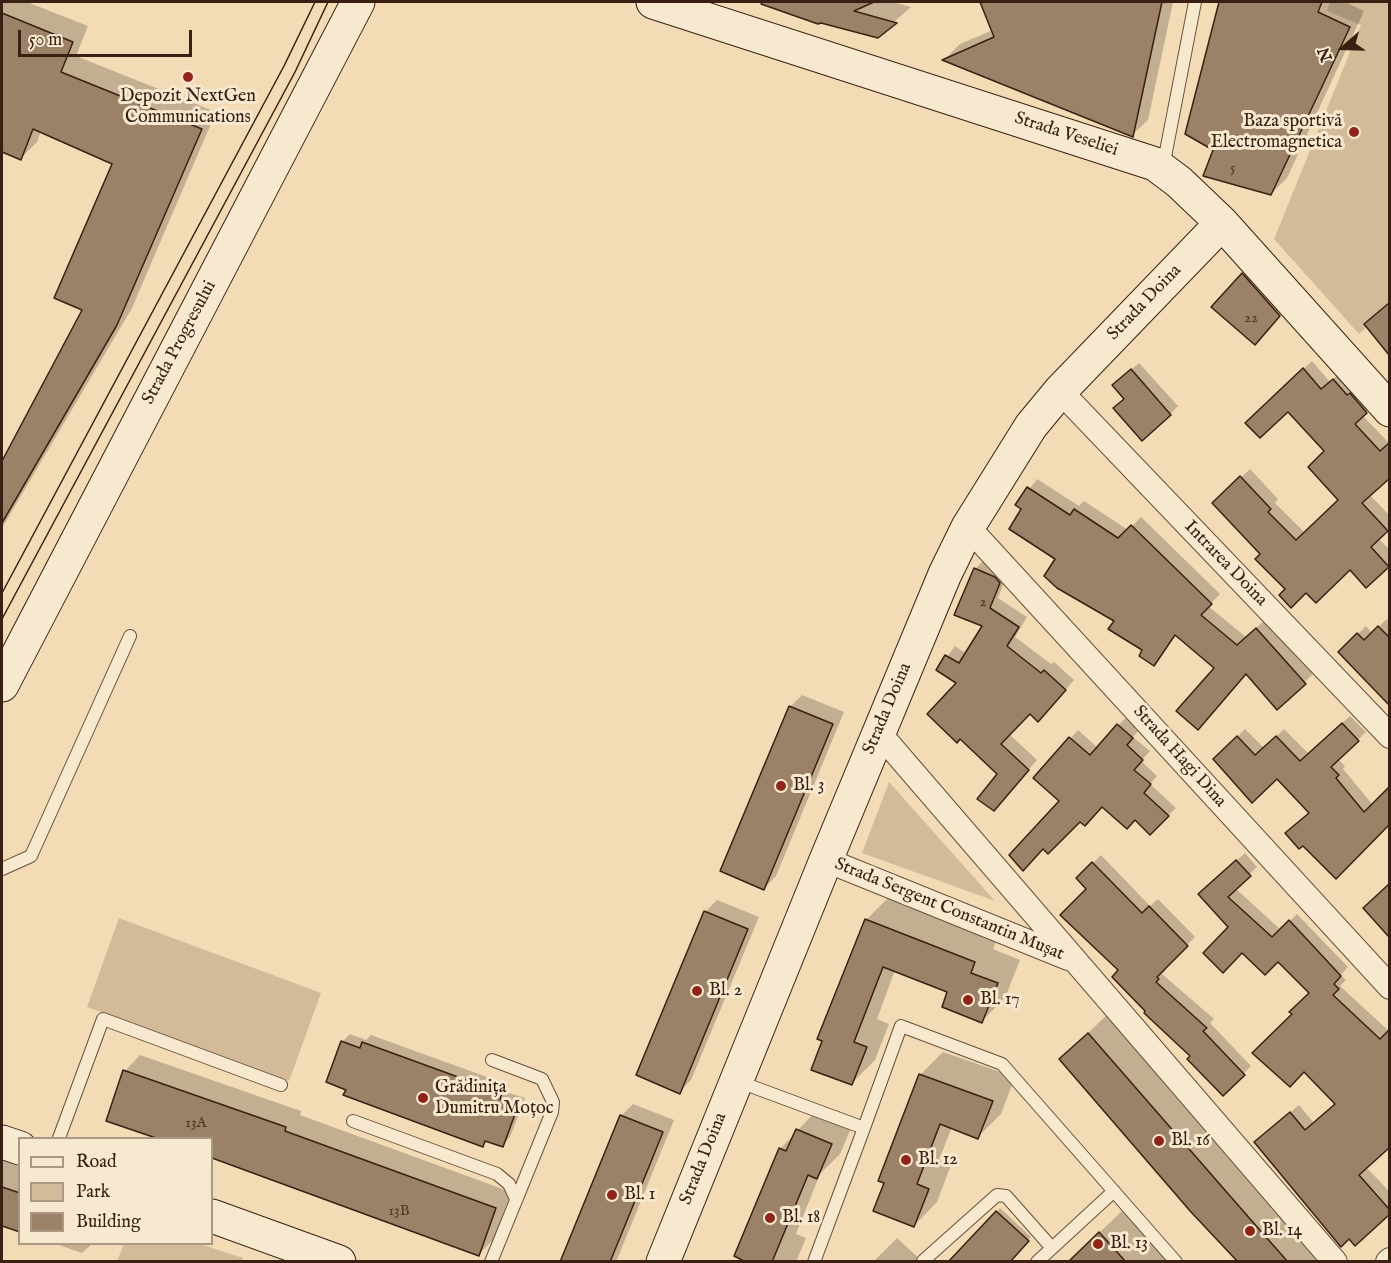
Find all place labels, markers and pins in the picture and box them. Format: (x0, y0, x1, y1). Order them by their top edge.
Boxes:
marker: Depozit NextGen Communications (181, 70, 195, 84)
place label: Depozit NextGen Communications (120, 86, 256, 128)
place label: Baza sportivă Electromagnetica (1210, 111, 1342, 154)
marker: Baza sportivă Electromagnetica (1347, 125, 1361, 139)
place label: Bl. 3 (793, 775, 824, 797)
marker: Bl. 3 (774, 779, 788, 793)
place label: Bl. 2 (709, 980, 742, 1002)
marker: Bl. 2 (690, 984, 704, 998)
place label: Bl. 17 (980, 989, 1020, 1011)
marker: Bl. 17 (961, 993, 975, 1007)
place label: Grădinița Dumitru Moțoc (435, 1077, 554, 1120)
marker: Grădinița Dumitru Moțoc (416, 1091, 430, 1105)
place label: Bl. 16 (1171, 1130, 1210, 1152)
marker: Bl. 16 (1152, 1134, 1166, 1148)
place label: Bl. 12 (918, 1149, 958, 1171)
marker: Bl. 12 (899, 1153, 913, 1167)
place label: Bl. 1 (624, 1184, 655, 1206)
marker: Bl. 1 (605, 1188, 619, 1202)
place label: Bl. 18 (782, 1207, 820, 1229)
marker: Bl. 18 (763, 1211, 777, 1225)
place label: Bl. 14 (1262, 1220, 1302, 1242)
marker: Bl. 14 (1243, 1224, 1257, 1238)
place label: Bl. 13 (1110, 1233, 1148, 1255)
marker: Bl. 13 (1091, 1237, 1105, 1251)

